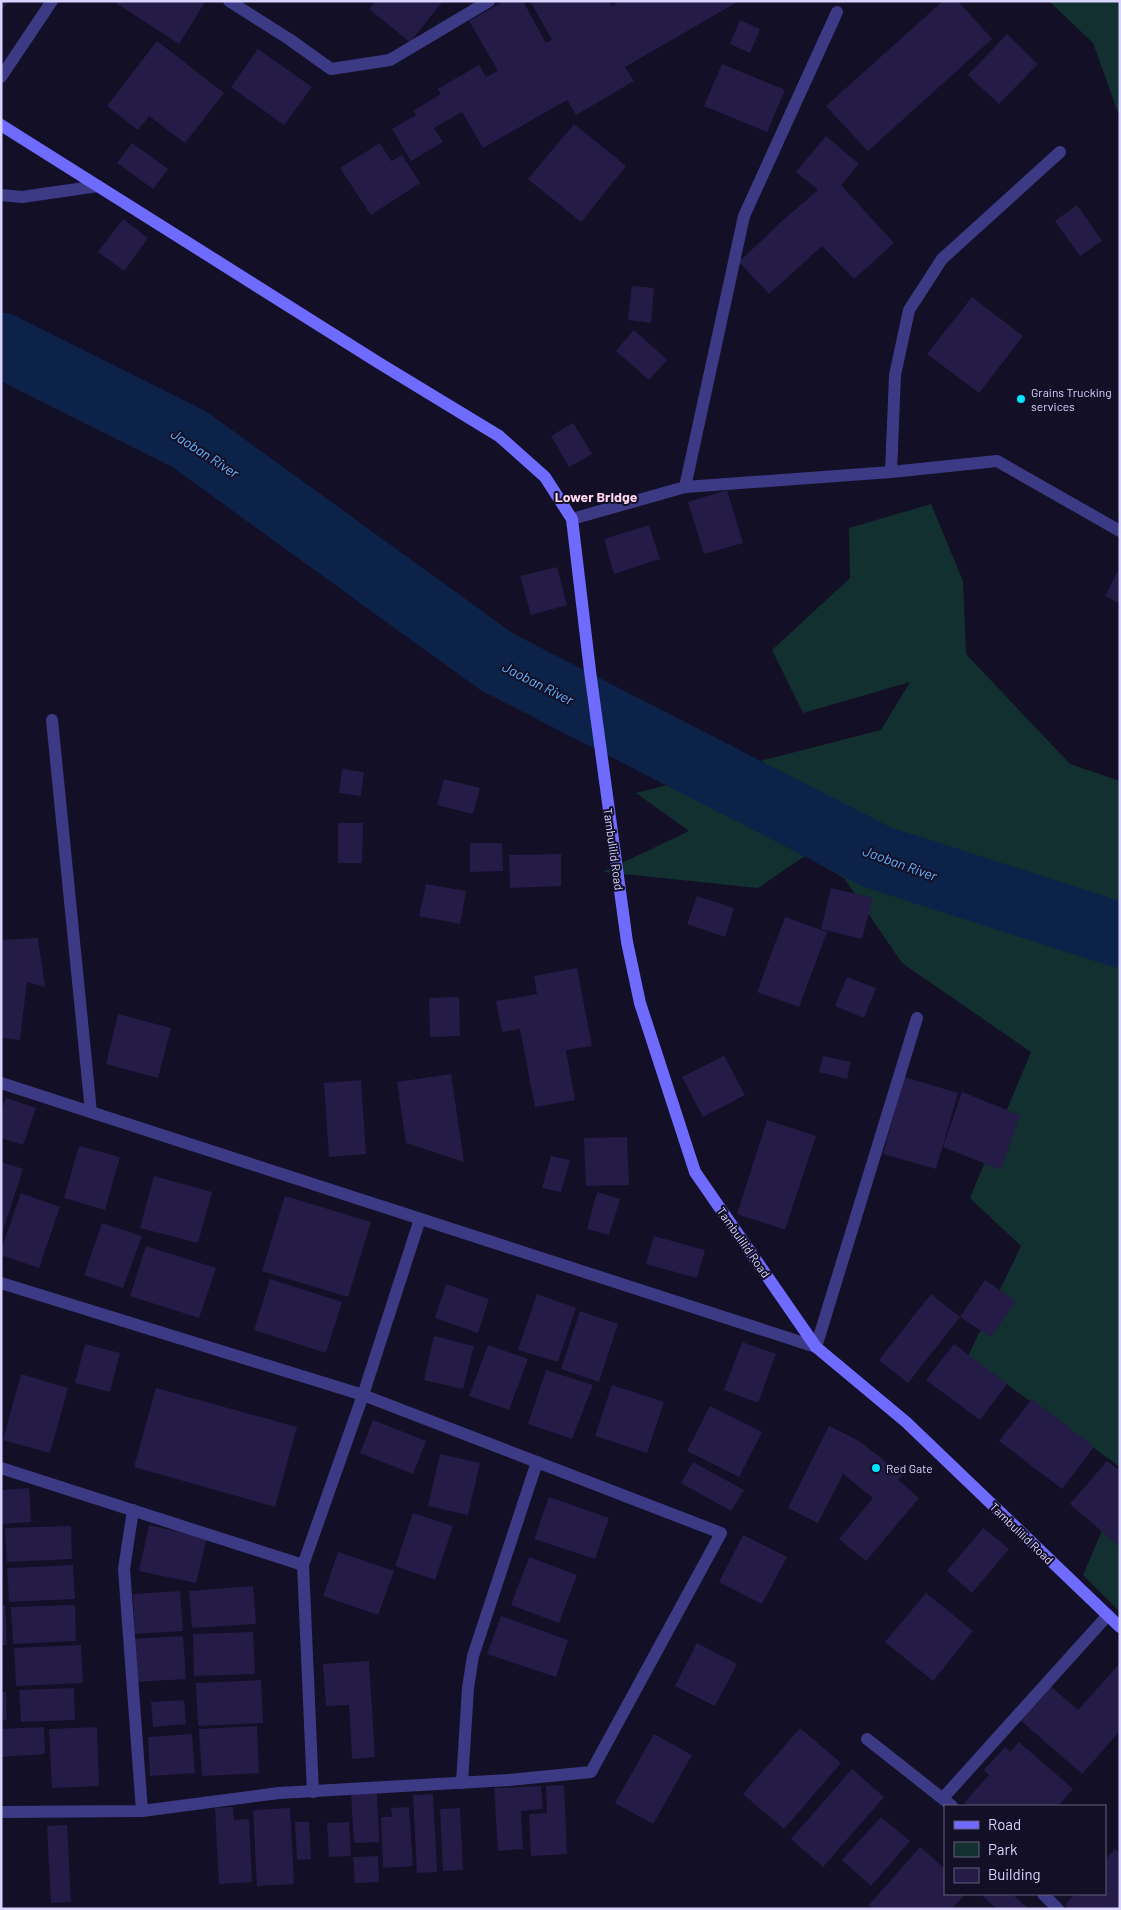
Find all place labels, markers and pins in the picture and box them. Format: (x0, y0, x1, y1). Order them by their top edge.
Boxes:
place label: Grains Trucking services (1031, 385, 1112, 413)
marker: Grains Trucking services (1015, 393, 1027, 405)
place label: Red Gate (886, 1461, 933, 1475)
marker: Red Gate (870, 1462, 882, 1474)

